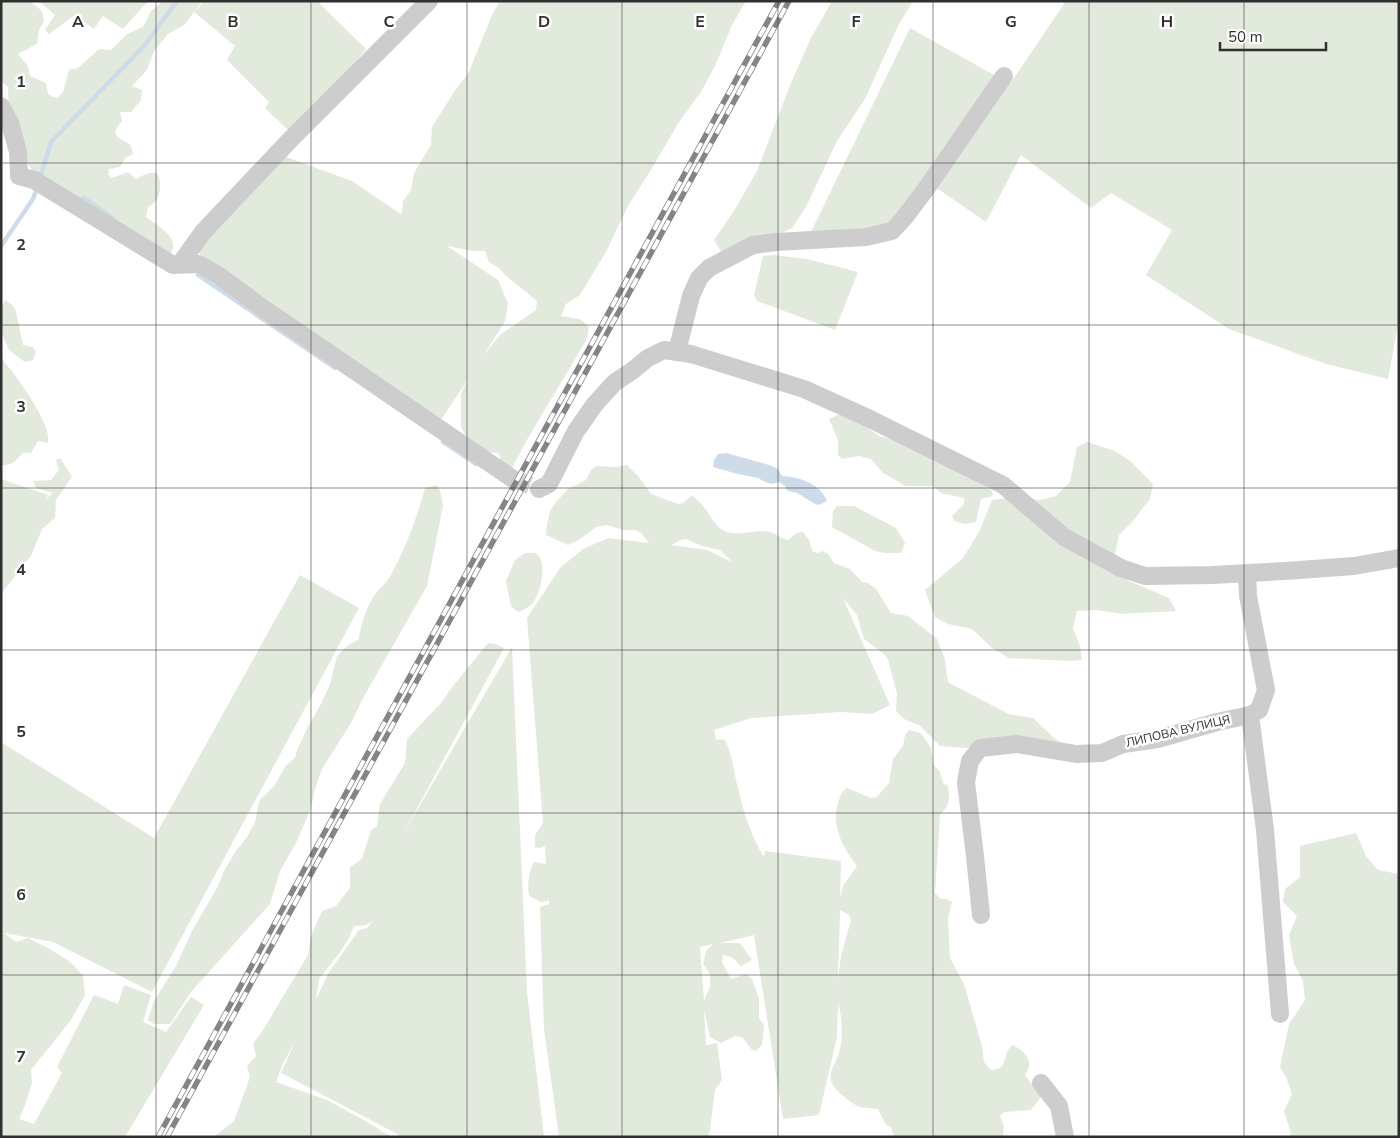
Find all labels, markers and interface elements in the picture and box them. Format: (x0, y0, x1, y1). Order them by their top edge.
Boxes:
text: A (72, 11, 84, 33)
text: B (227, 11, 239, 33)
text: C (384, 11, 395, 33)
text: D (538, 11, 550, 33)
text: E (695, 11, 705, 33)
text: F (852, 11, 861, 33)
text: G (1005, 11, 1017, 33)
text: H (1161, 11, 1173, 33)
scale bar (1220, 20, 1326, 52)
text: 50 m (1228, 27, 1263, 47)
text: 1 (16, 71, 26, 93)
text: 2 (16, 234, 26, 256)
text: 3 (16, 396, 26, 418)
text: 4 (16, 559, 26, 581)
street label: ЛИПОВА ВУЛИЦЯ (1124, 711, 1232, 751)
text: 5 (16, 721, 26, 743)
text: 6 (16, 884, 26, 906)
text: 7 (16, 1046, 26, 1068)

